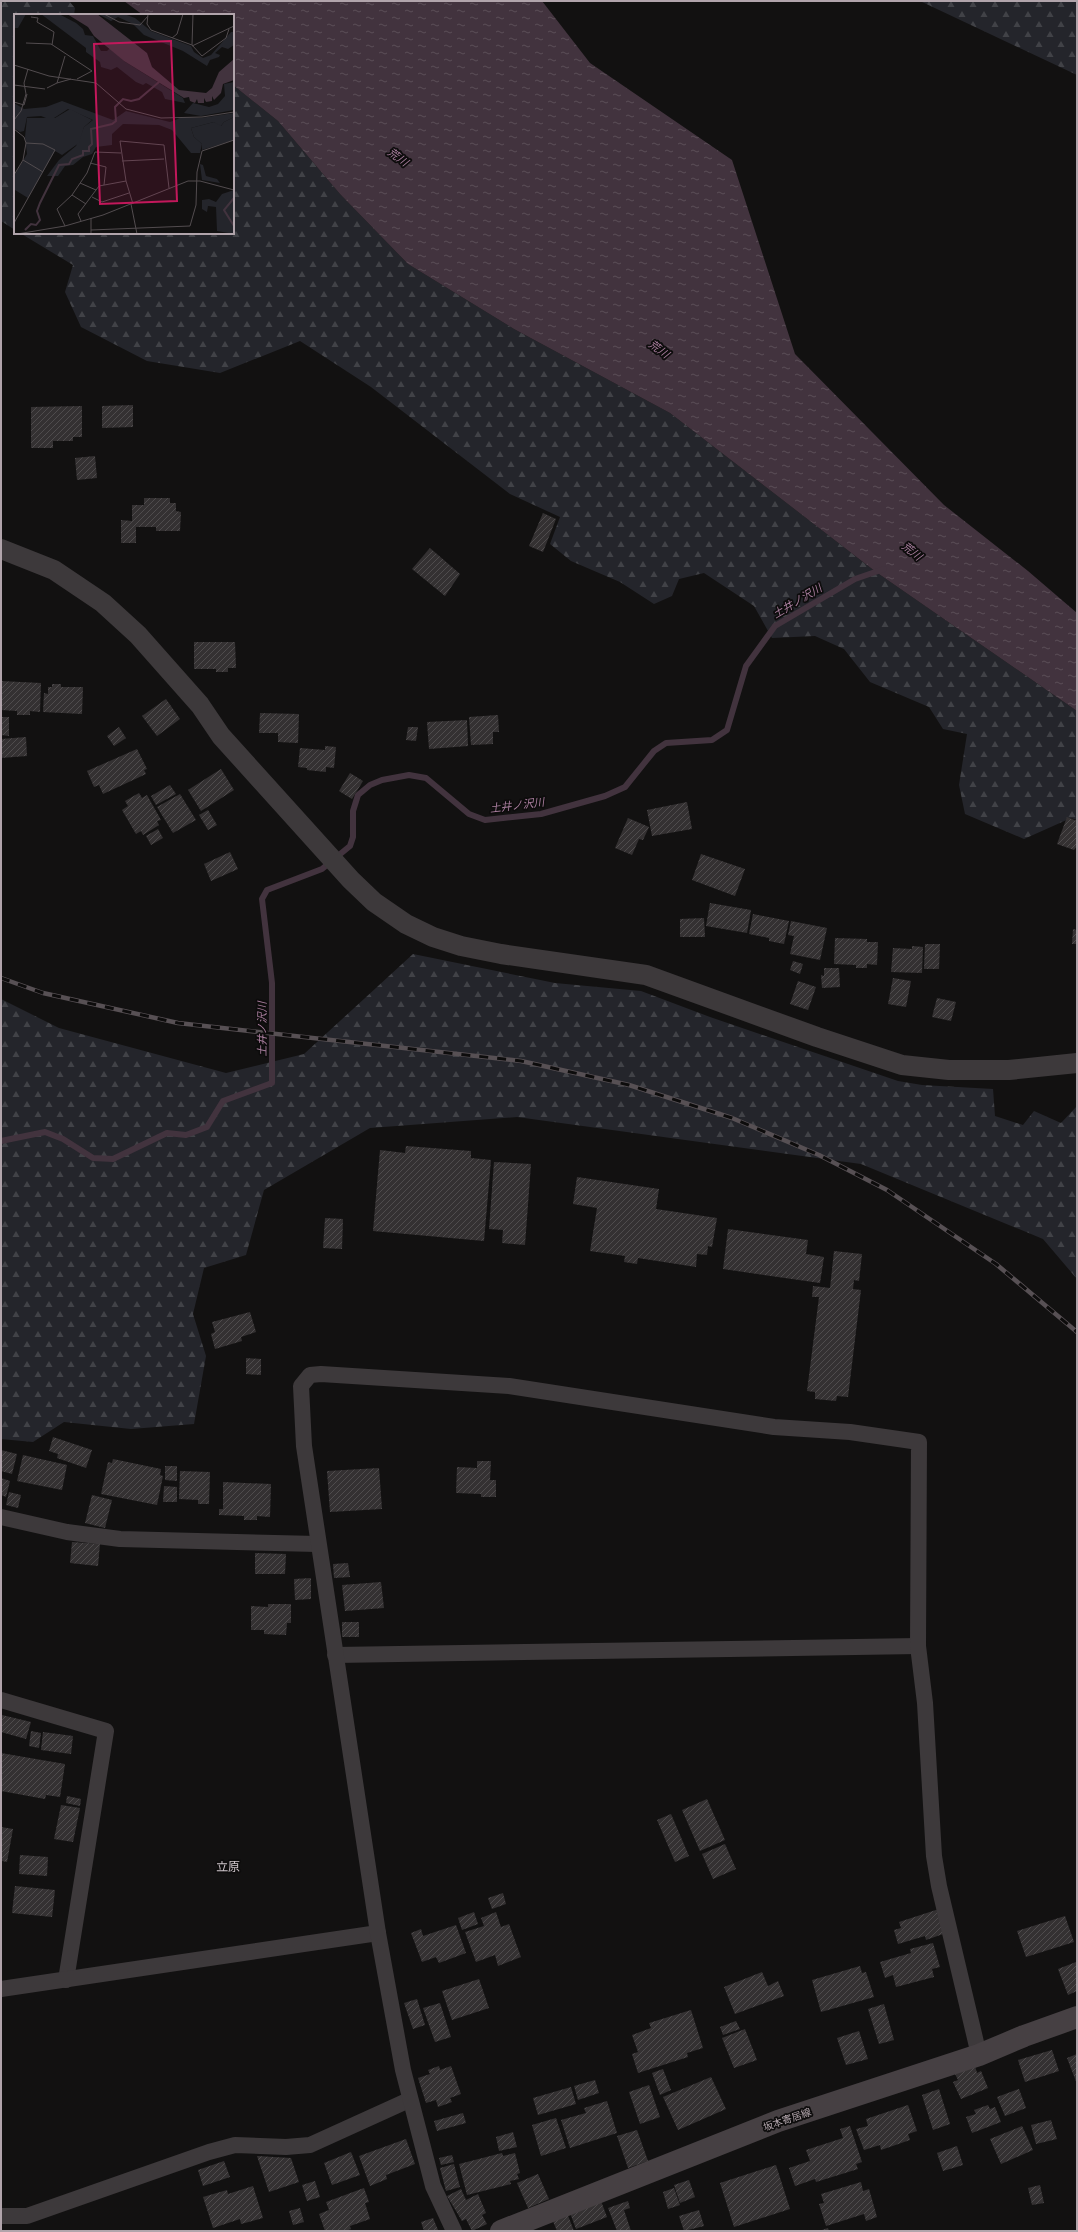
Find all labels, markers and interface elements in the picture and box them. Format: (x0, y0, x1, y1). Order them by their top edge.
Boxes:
inset map (14, 14, 234, 234)
water label: 荒川 (385, 145, 412, 170)
water label: 荒川 (646, 337, 673, 362)
water label: 荒川 (899, 539, 926, 564)
water label: 土井ノ沢川 (770, 580, 825, 621)
water label: 土井ノ沢川 (489, 795, 546, 815)
water label: 土井ノ沢川 (255, 1001, 269, 1057)
district label: 立原 (216, 1859, 240, 1874)
street label: 坂本寄居線 (761, 2105, 813, 2134)

